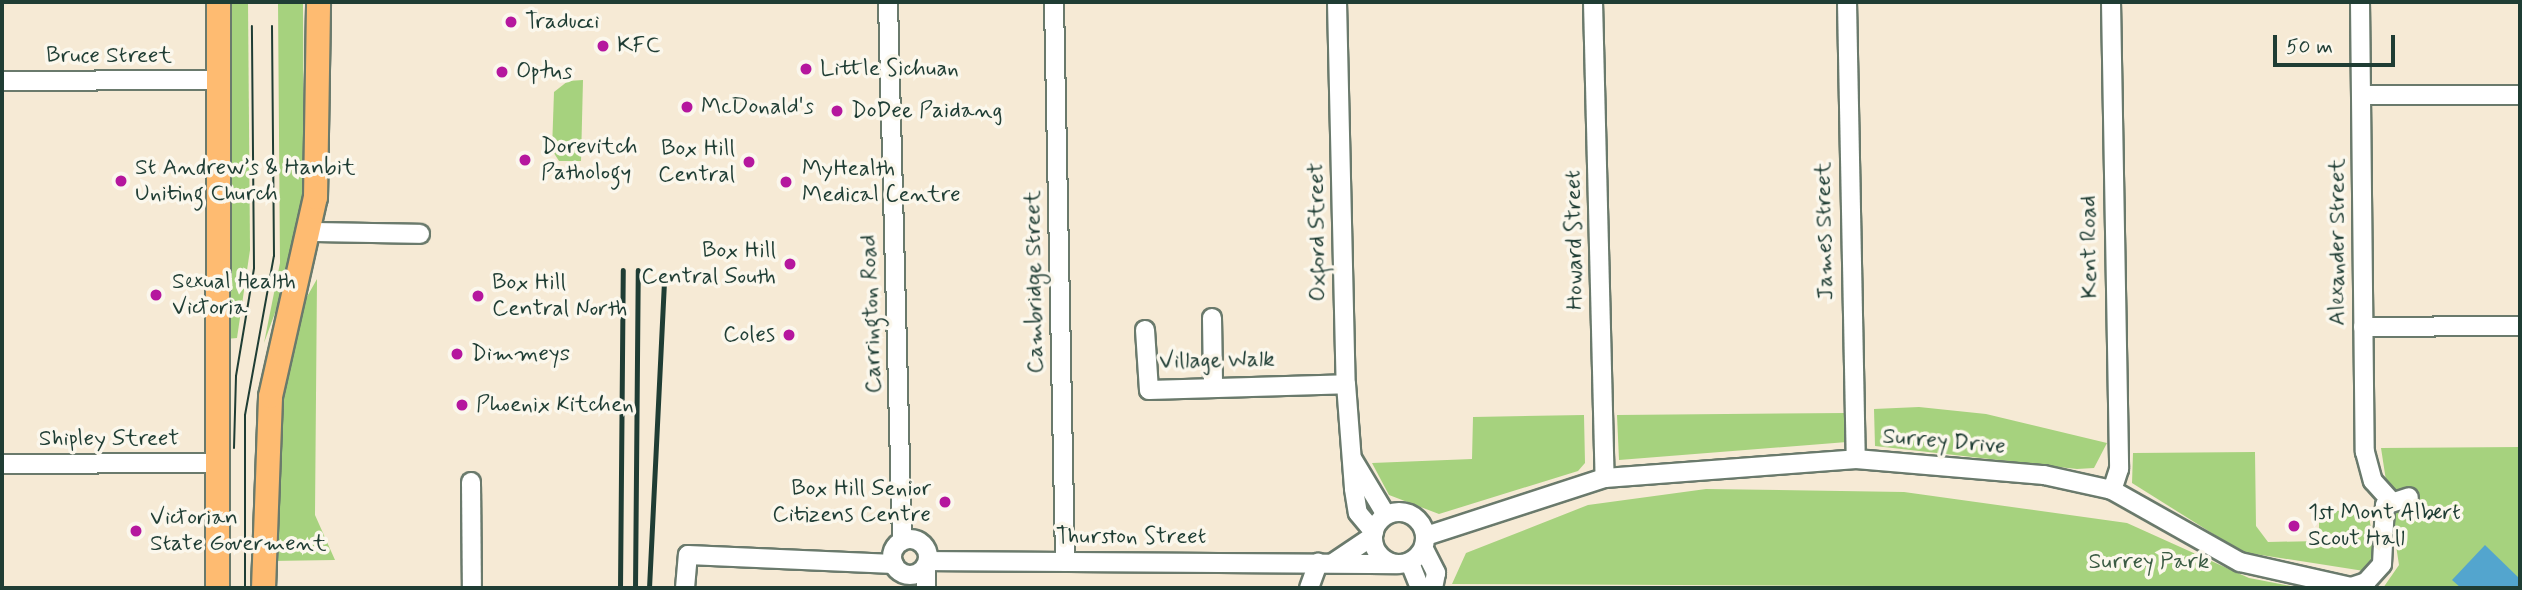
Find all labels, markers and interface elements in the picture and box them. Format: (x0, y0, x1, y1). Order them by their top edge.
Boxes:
place label: Traducci (525, 8, 599, 36)
marker: Traducci (503, 14, 519, 30)
scale bar (2277, 21, 2400, 65)
place label: KFC (617, 32, 660, 60)
text: 50 m (2286, 33, 2333, 61)
marker: KFC (595, 38, 611, 54)
street label: Bruce Street (46, 42, 172, 70)
place label: Little Sichuan (820, 55, 960, 83)
place label: Optus (516, 58, 572, 86)
marker: Little Sichuan (798, 61, 814, 77)
marker: Optus (494, 64, 510, 80)
place label: McDonald's (701, 93, 814, 121)
place label: DoDee Paidang (851, 97, 1002, 125)
marker: McDonald's (679, 99, 695, 115)
marker: DoDee Paidang (829, 103, 845, 119)
place label: Dorevitch Pathology (541, 133, 638, 187)
place label: Box Hill Central (658, 135, 735, 189)
marker: Dorevitch Pathology (515, 150, 535, 170)
place label: St Andrew’s & Hanbit Uniting Church (135, 154, 349, 208)
marker: Box Hill Central (741, 154, 757, 170)
place label: MyHealth Medical Centre (802, 155, 957, 209)
street label: Alexander Street (2324, 158, 2352, 326)
street label: James Street (1810, 161, 1840, 301)
street label: Oxford Street (1303, 163, 1333, 301)
street label: Howard Street (1560, 168, 1590, 312)
marker: MyHealth Medical Centre (776, 172, 796, 192)
marker: St Andrew’s & Hanbit Uniting Church (113, 173, 129, 189)
street label: Cambridge Street (1020, 190, 1050, 374)
street label: Kent Road (2075, 195, 2105, 299)
street label: Carrington Road (855, 234, 889, 394)
place label: Box Hill Central South (643, 237, 776, 291)
marker: Box Hill Central South (782, 256, 798, 272)
place label: Sexual Health Victoria (172, 268, 299, 322)
place label: Box Hill Central North (492, 269, 629, 323)
marker: Sexual Health Victoria (146, 285, 166, 305)
marker: Box Hill Central North (470, 288, 486, 304)
place label: Coles (723, 321, 775, 349)
marker: Coles (781, 327, 797, 343)
place label: Dimmeys (471, 340, 570, 368)
marker: Dimmeys (449, 346, 465, 362)
street label: Village Walk (1158, 346, 1276, 376)
place label: Phoenix Kitchen (476, 391, 632, 419)
marker: Phoenix Kitchen (454, 397, 470, 413)
street label: Surrey Drive (1882, 423, 2006, 461)
street label: Shipley Street (39, 425, 179, 453)
place label: Box Hill Senior Citizens Centre (772, 475, 931, 529)
marker: Box Hill Senior Citizens Centre (937, 494, 953, 510)
place label: 1st Mont Albert Scout Hall (2308, 499, 2461, 553)
place label: Victorian State Goverment (150, 504, 327, 558)
marker: 1st Mont Albert Scout Hall (2286, 518, 2302, 534)
marker: Victorian State Goverment (128, 523, 144, 539)
street label: Thurston Street (1054, 523, 1208, 551)
park label: Surrey Park (2090, 548, 2208, 576)

